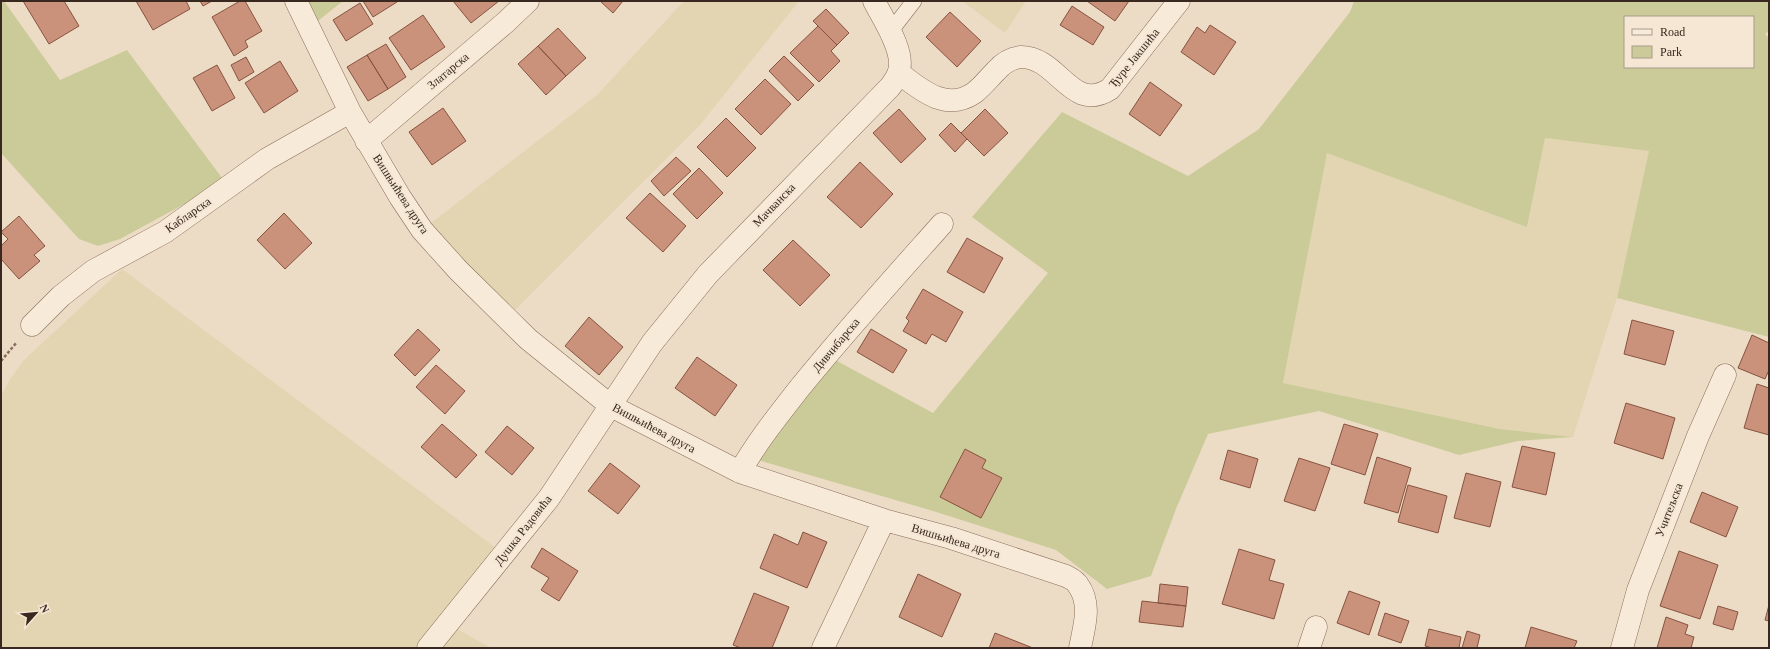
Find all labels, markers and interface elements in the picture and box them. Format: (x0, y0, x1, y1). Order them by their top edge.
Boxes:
legend (1624, 16, 1754, 68)
street label: Ђуре Јакшића (1106, 25, 1163, 90)
text: Road (1660, 25, 1685, 39)
text: Park (1660, 45, 1682, 59)
street label: Златарска (424, 49, 472, 92)
street label: Вишњићева друга (370, 152, 432, 237)
street label: Мачванска (750, 180, 799, 230)
street label: Кабларска (162, 194, 214, 236)
street label: Дивчибарска (809, 315, 863, 375)
street label: Вишњићева друга (610, 400, 699, 456)
street label: Учитељска (1652, 480, 1686, 539)
street label: Душка Радовића (491, 492, 555, 568)
street label: Вишњићева друга (910, 521, 1003, 561)
north arrow (16, 593, 56, 633)
text: N (38, 602, 52, 615)

